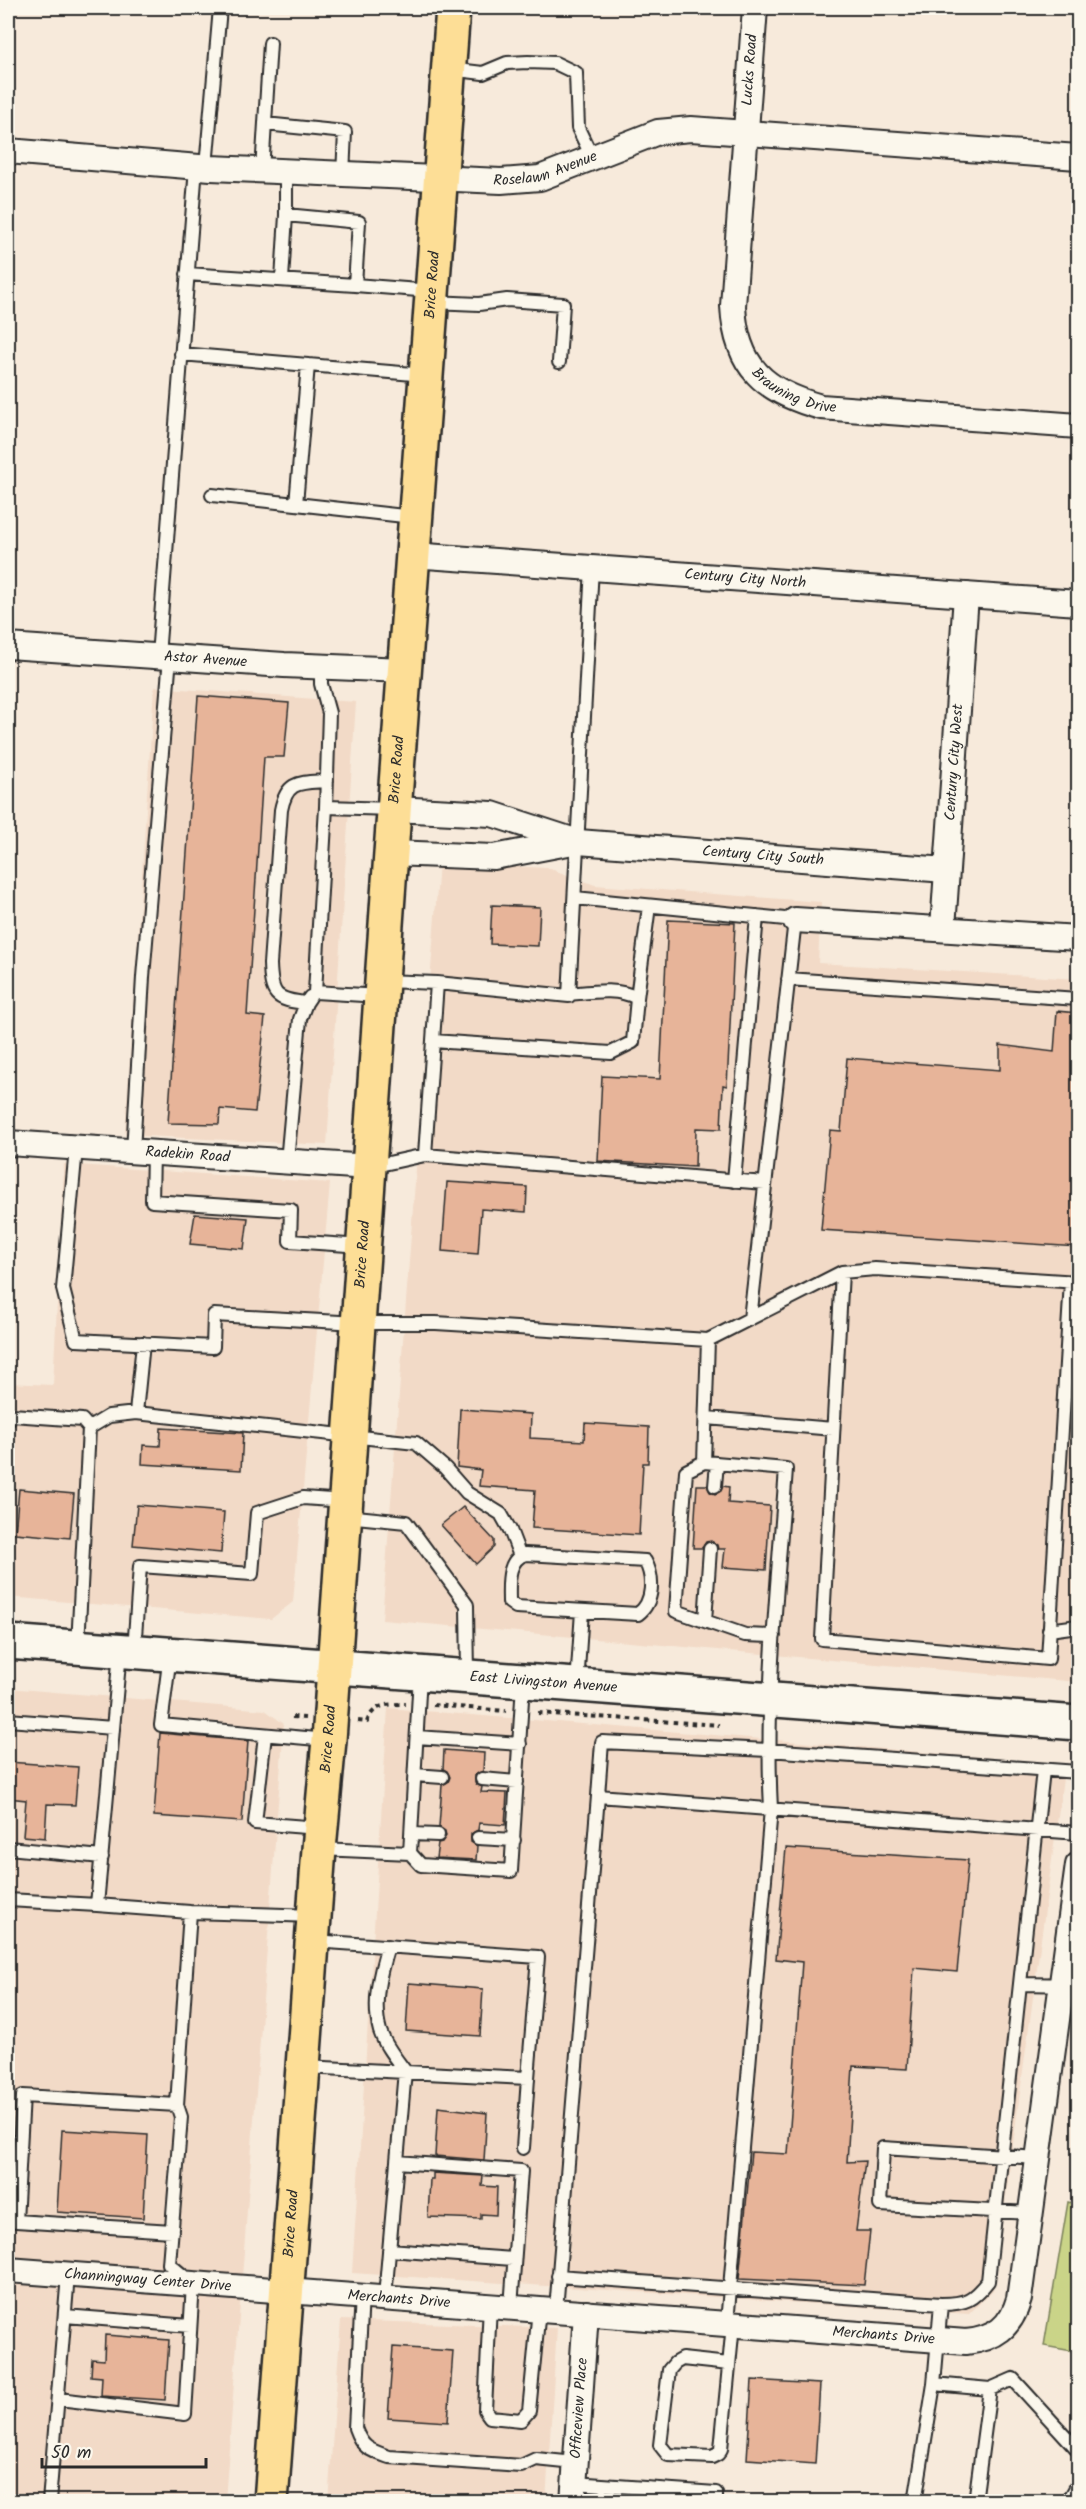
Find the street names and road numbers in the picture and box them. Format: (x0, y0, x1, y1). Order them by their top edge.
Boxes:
street label: Lucks Road (736, 33, 765, 107)
street label: Roselawn Avenue (493, 145, 601, 193)
street label: Brice Road (418, 250, 447, 320)
street label: Brauning Drive (745, 362, 837, 420)
street label: Century City North (683, 563, 807, 595)
street label: Astor Avenue (163, 645, 248, 674)
street label: Century City West (938, 703, 970, 822)
street label: Brice Road (383, 734, 412, 804)
street label: Century City South (701, 839, 825, 873)
street label: Radekin Road (144, 1140, 231, 1170)
street label: Brice Road (349, 1219, 377, 1289)
street label: East Livingston Avenue (469, 1665, 618, 1700)
street label: Brice Road (314, 1704, 343, 1774)
street label: Brice Road (277, 2189, 306, 2258)
street label: Channingway Center Drive (63, 2262, 232, 2299)
street label: Merchants Drive (347, 2284, 451, 2315)
street label: Merchants Drive (831, 2320, 936, 2352)
street label: Officeview Place (564, 2357, 595, 2460)

